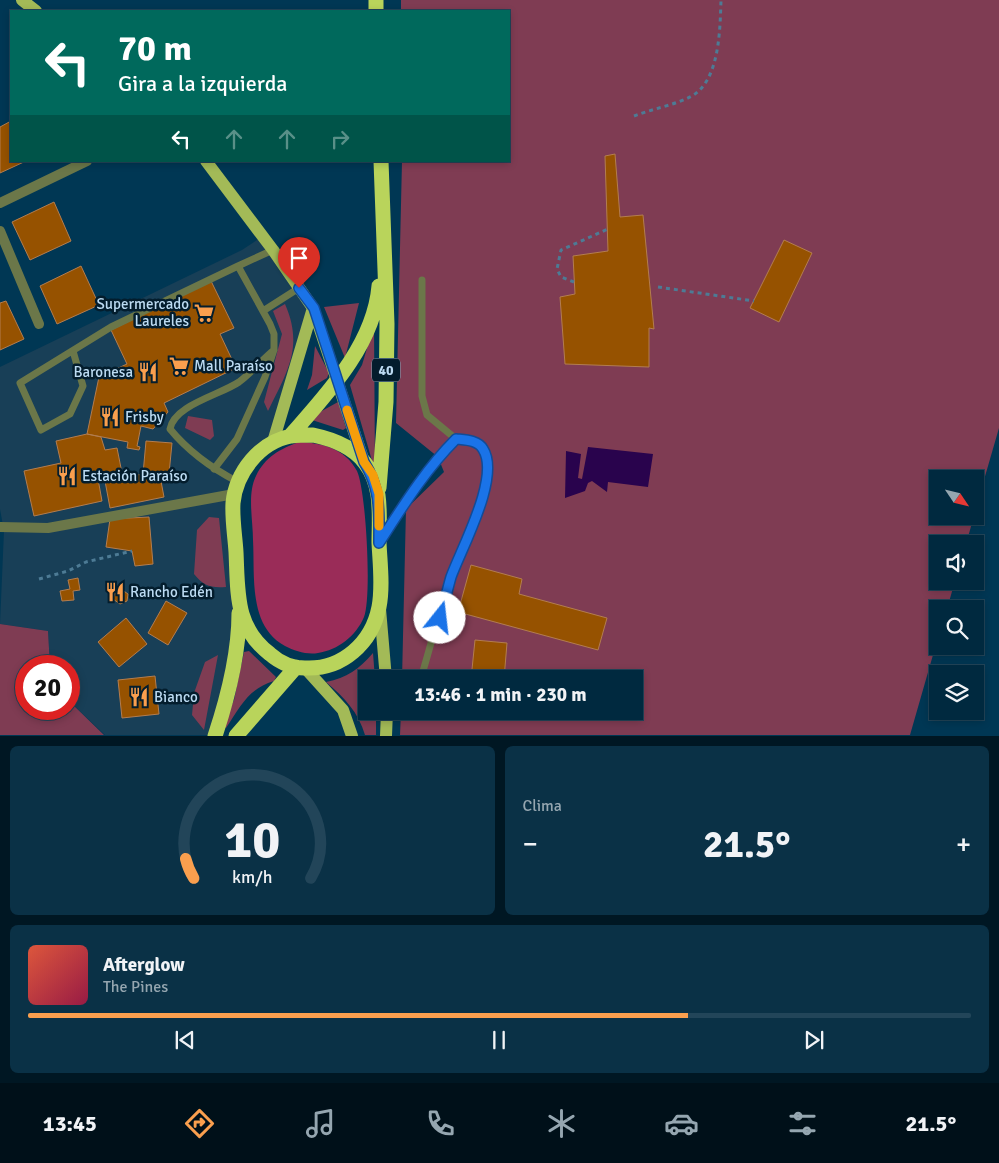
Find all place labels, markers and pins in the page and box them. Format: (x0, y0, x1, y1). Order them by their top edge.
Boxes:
pin (278, 237, 320, 288)
place label: Supermercado Laureles (96, 295, 189, 330)
supermarket icon: Supermercado Laureles (193, 302, 215, 324)
supermarket icon: Mall Paraíso (168, 355, 190, 377)
place label: Mall Paraíso (194, 357, 273, 375)
restaurant icon: Baronesa (137, 361, 159, 383)
place label: Baronesa (73, 363, 133, 381)
restaurant icon: Frisby (99, 406, 121, 428)
place label: Frisby (125, 408, 164, 426)
restaurant icon: Estación Paraíso (56, 465, 78, 487)
place label: Estación Paraíso (82, 467, 188, 485)
restaurant icon: Rancho Edén (104, 581, 126, 603)
place label: Rancho Edén (130, 583, 213, 601)
restaurant icon: Bianco (128, 686, 150, 708)
place label: Bianco (154, 688, 198, 706)

